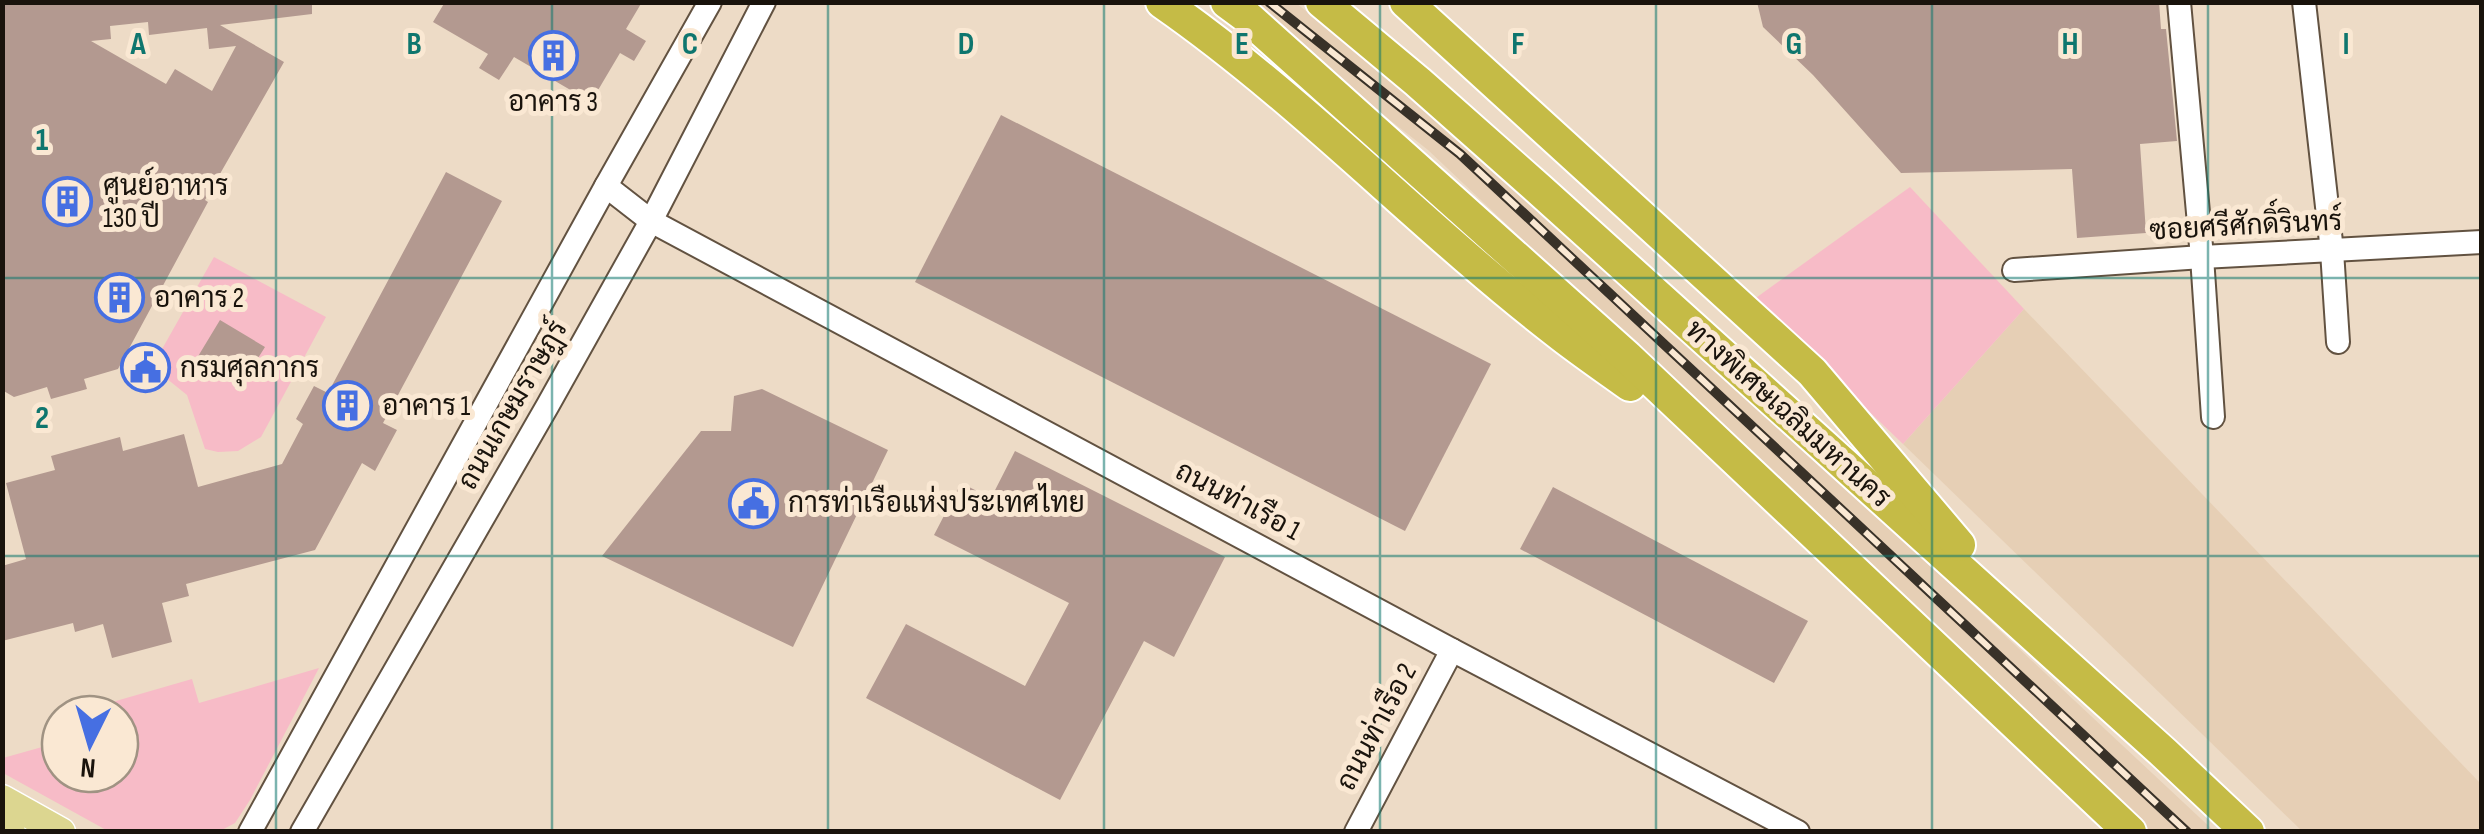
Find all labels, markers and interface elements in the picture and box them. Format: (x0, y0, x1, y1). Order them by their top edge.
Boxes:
text: A (129, 25, 146, 64)
text: B (406, 25, 422, 64)
text: C (682, 25, 698, 64)
text: D (958, 25, 974, 64)
text: E (1235, 25, 1249, 64)
text: F (1511, 25, 1525, 64)
text: G (1786, 25, 1802, 64)
text: H (2061, 25, 2079, 64)
text: I (2342, 25, 2350, 64)
building icon: อาคาร 3 (527, 29, 579, 81)
place label: อาคาร 3 (508, 86, 598, 119)
text: 1 (36, 121, 49, 160)
place label: ศูนย์อาหาร 130 ปี (103, 166, 229, 235)
building icon: ศูนย์อาหาร 130 ปี (42, 176, 94, 228)
street label: ซอยศรีศักดิ์รินทร์ (2148, 196, 2343, 248)
building icon: อาคาร 2 (93, 272, 145, 324)
place label: อาคาร 2 (154, 282, 244, 315)
street label: ถนนเกษมราษฎร์ (448, 313, 576, 496)
street label: ทางพิเศษเฉลิมมหานคร (1679, 313, 1898, 515)
public building icon: กรมศุลกากร (119, 342, 171, 394)
place label: กรมศุลกากร (180, 352, 319, 387)
building icon: อาคาร 1 (321, 380, 373, 432)
place label: อาคาร 1 (382, 390, 470, 423)
text: 2 (35, 399, 49, 438)
street label: ถนนท่าเรือ 1 (1170, 452, 1308, 548)
public building icon: การท่าเรือแห่งประเทศไทย (727, 477, 779, 529)
place label: การท่าเรือแห่งประเทศไทย (788, 483, 1085, 520)
street label: ถนนท่าเรือ 2 (1327, 657, 1424, 796)
north arrow (40, 694, 140, 794)
text: N (79, 750, 97, 784)

